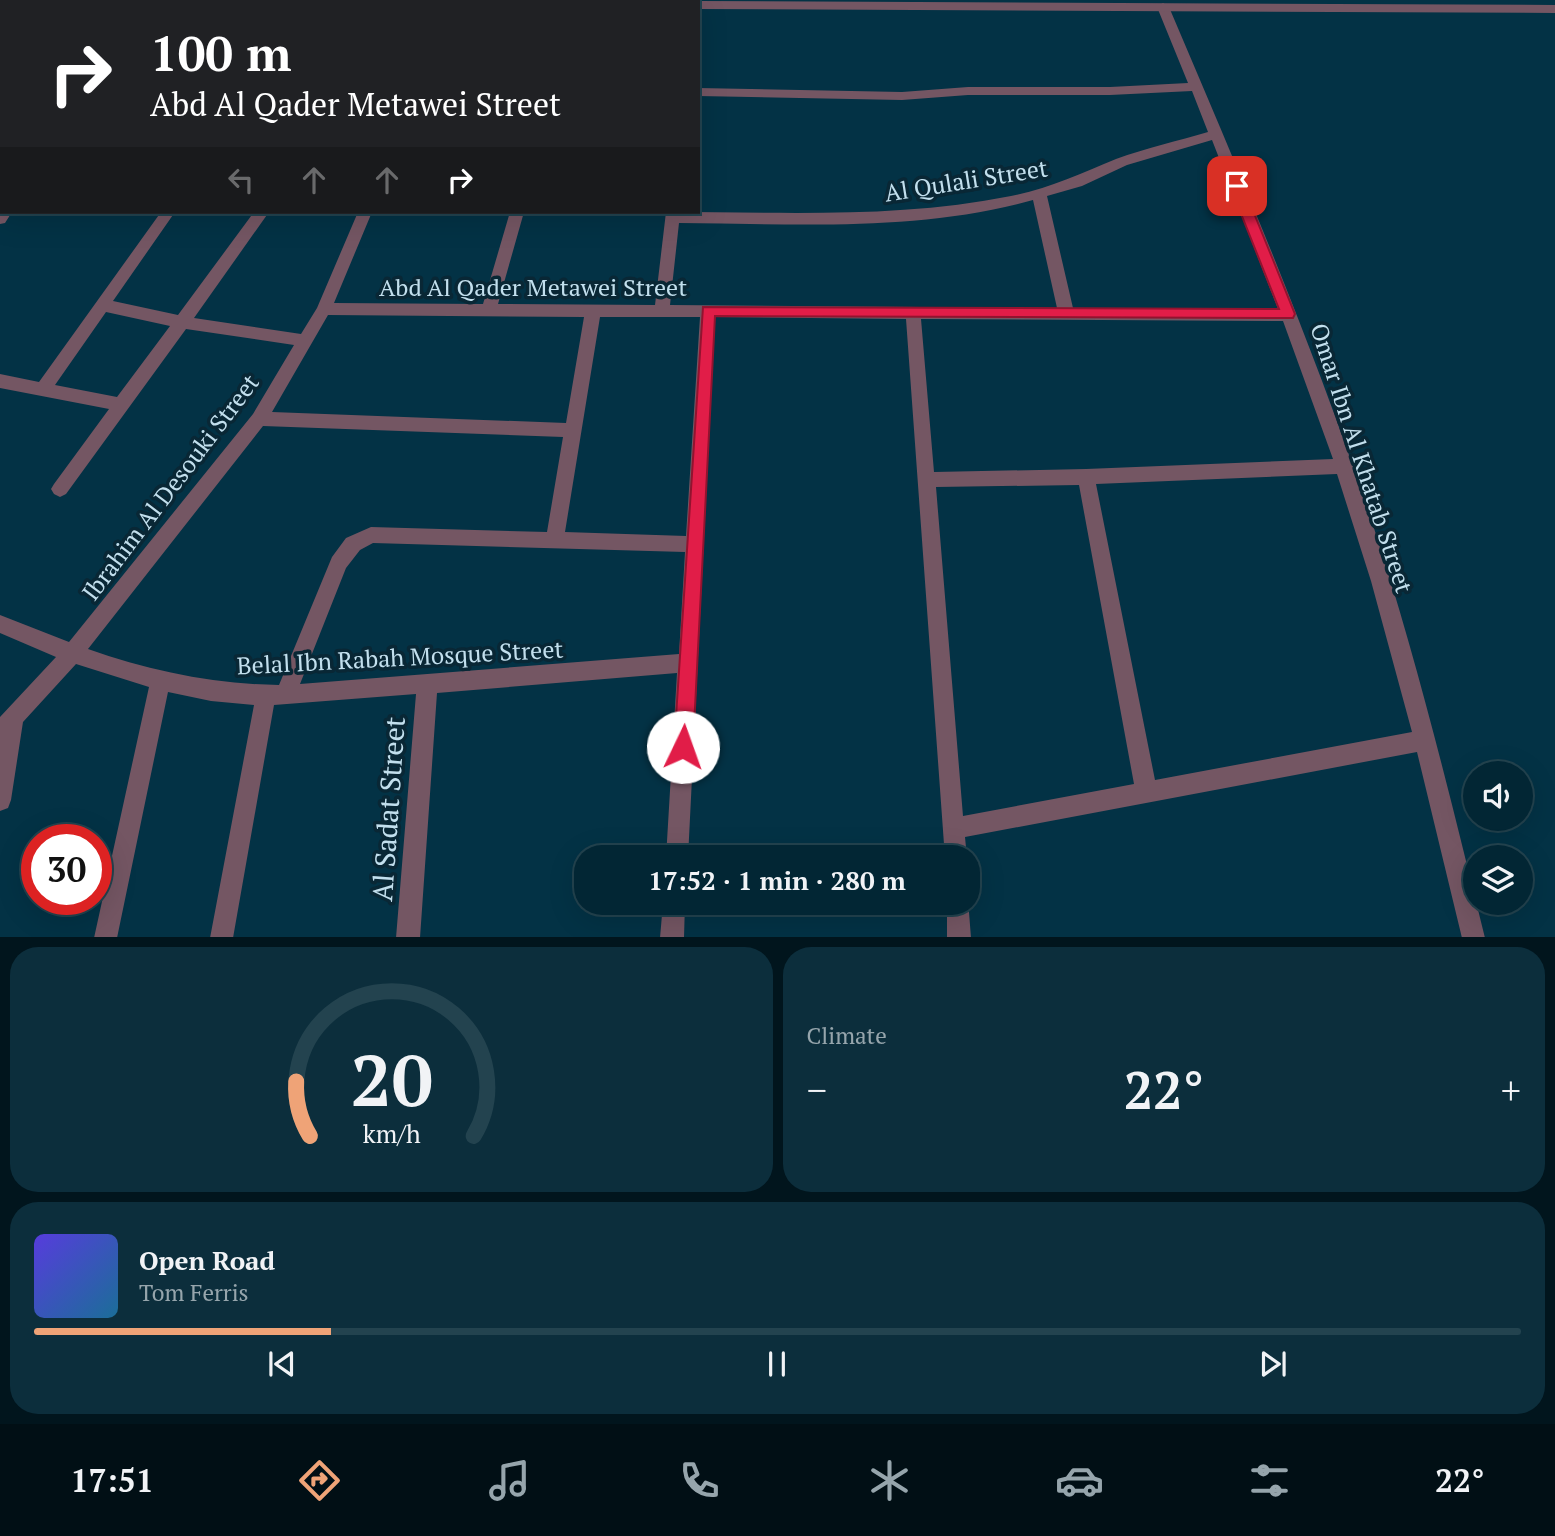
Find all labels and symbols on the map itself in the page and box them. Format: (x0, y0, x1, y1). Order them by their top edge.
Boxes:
street label: Al Qulali Street (882, 151, 1050, 209)
pin (1207, 156, 1267, 216)
street label: Abd Al Qader Metawei Street (379, 271, 687, 303)
street label: Omar Ibn Al Khatab Street (1303, 319, 1421, 597)
street label: Ibrahim Al Desouki Street (74, 367, 266, 607)
street label: Belal Ibn Rabah Mosque Street (236, 632, 564, 682)
position arrow (646, 710, 720, 784)
street label: Al Sadat Street (363, 715, 413, 903)
speed limit sign: 30 (21, 824, 112, 915)

